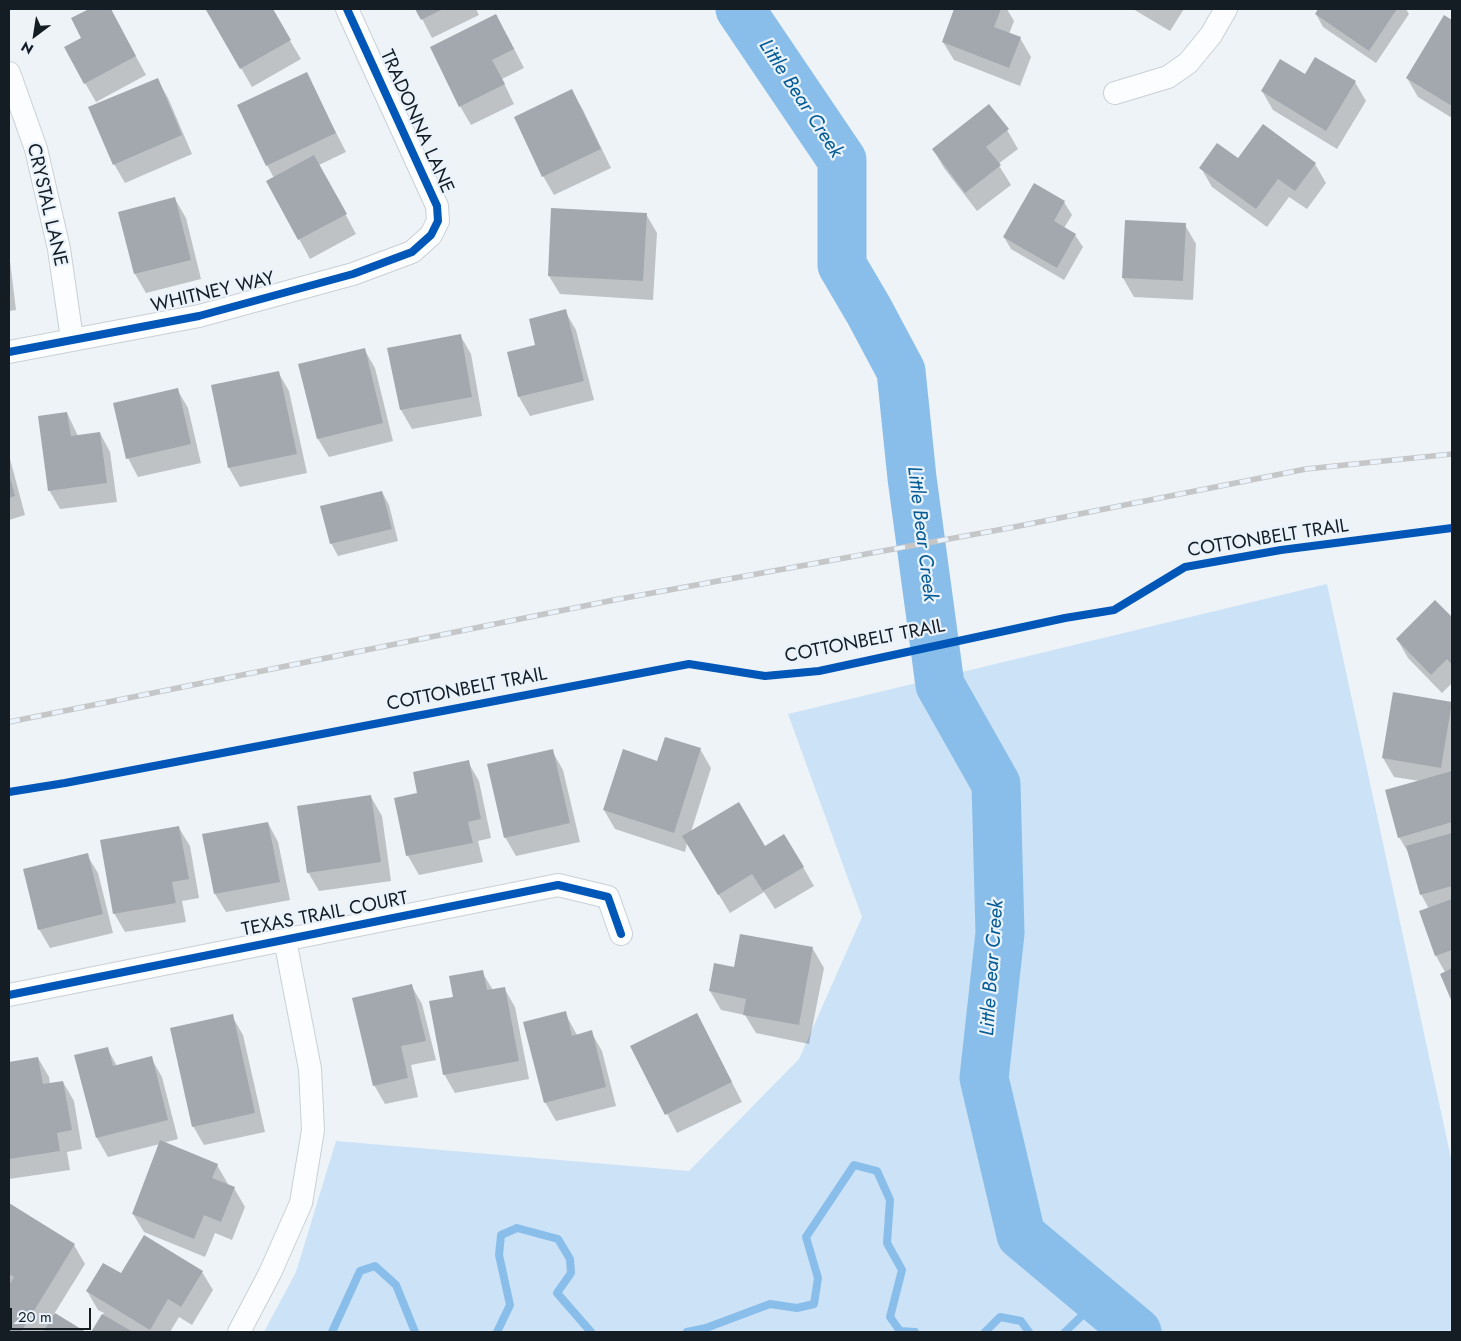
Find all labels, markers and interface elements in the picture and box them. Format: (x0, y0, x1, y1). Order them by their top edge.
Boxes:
north arrow (10, 10, 60, 60)
water label: Little Bear Creek (753, 35, 847, 163)
text: N (17, 36, 37, 59)
street label: TRADONNA LANE (374, 47, 458, 197)
street label: CRYSTAL LANE (21, 141, 71, 269)
street label: WHITNEY WAY (149, 268, 277, 318)
water label: Little Bear Creek (901, 465, 941, 603)
street label: COTTONBELT TRAIL (1186, 515, 1350, 563)
street label: COTTONBELT TRAIL (783, 615, 947, 669)
street label: COTTONBELT TRAIL (385, 663, 549, 717)
street label: TEXAS TRAIL COURT (240, 888, 410, 942)
water label: Little Bear Creek (976, 899, 1010, 1037)
scale bar (12, 1298, 94, 1330)
text: 20 m (18, 1306, 52, 1328)

